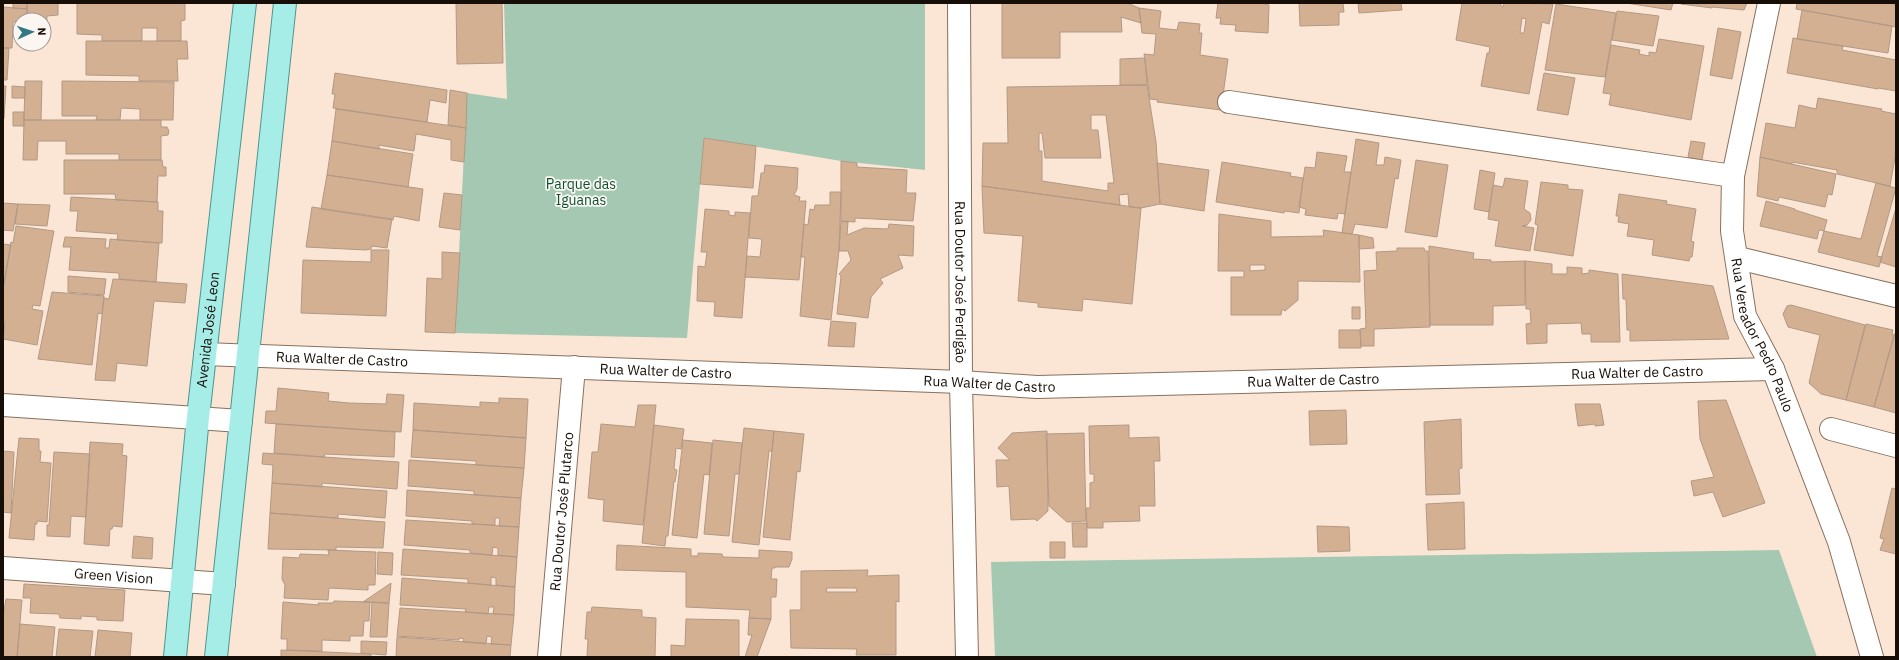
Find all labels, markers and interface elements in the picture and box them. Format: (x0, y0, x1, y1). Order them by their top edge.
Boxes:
north arrow (12, 12, 52, 52)
text: N (35, 27, 49, 36)
park label: Parque das Iguanas (546, 175, 616, 209)
street label: Rua Doutor José Perdigão (951, 201, 970, 363)
street label: Rua Vereador Pedro Paulo (1727, 257, 1798, 415)
street label: Avenida José Leon (192, 271, 223, 389)
street label: Rua Walter de Castro (276, 348, 408, 371)
street label: Rua Walter de Castro (599, 360, 732, 383)
street label: Rua Walter de Castro (1571, 362, 1704, 383)
street label: Rua Walter de Castro (1247, 370, 1380, 391)
street label: Rua Walter de Castro (923, 372, 1056, 396)
street label: Rua Doutor José Plutarco (546, 431, 577, 592)
street label: Green Vision (73, 564, 154, 588)

